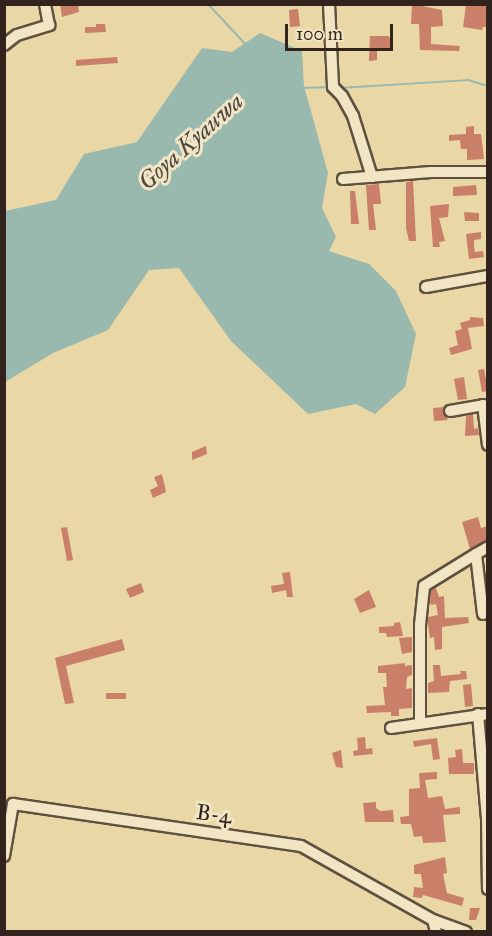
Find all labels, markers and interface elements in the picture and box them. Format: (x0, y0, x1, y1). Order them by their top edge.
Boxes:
scale bar (288, 12, 396, 50)
text: 100 m (296, 23, 343, 45)
water label: Goya Kyauwa (133, 87, 249, 197)
street label: B-4 (194, 798, 234, 830)

